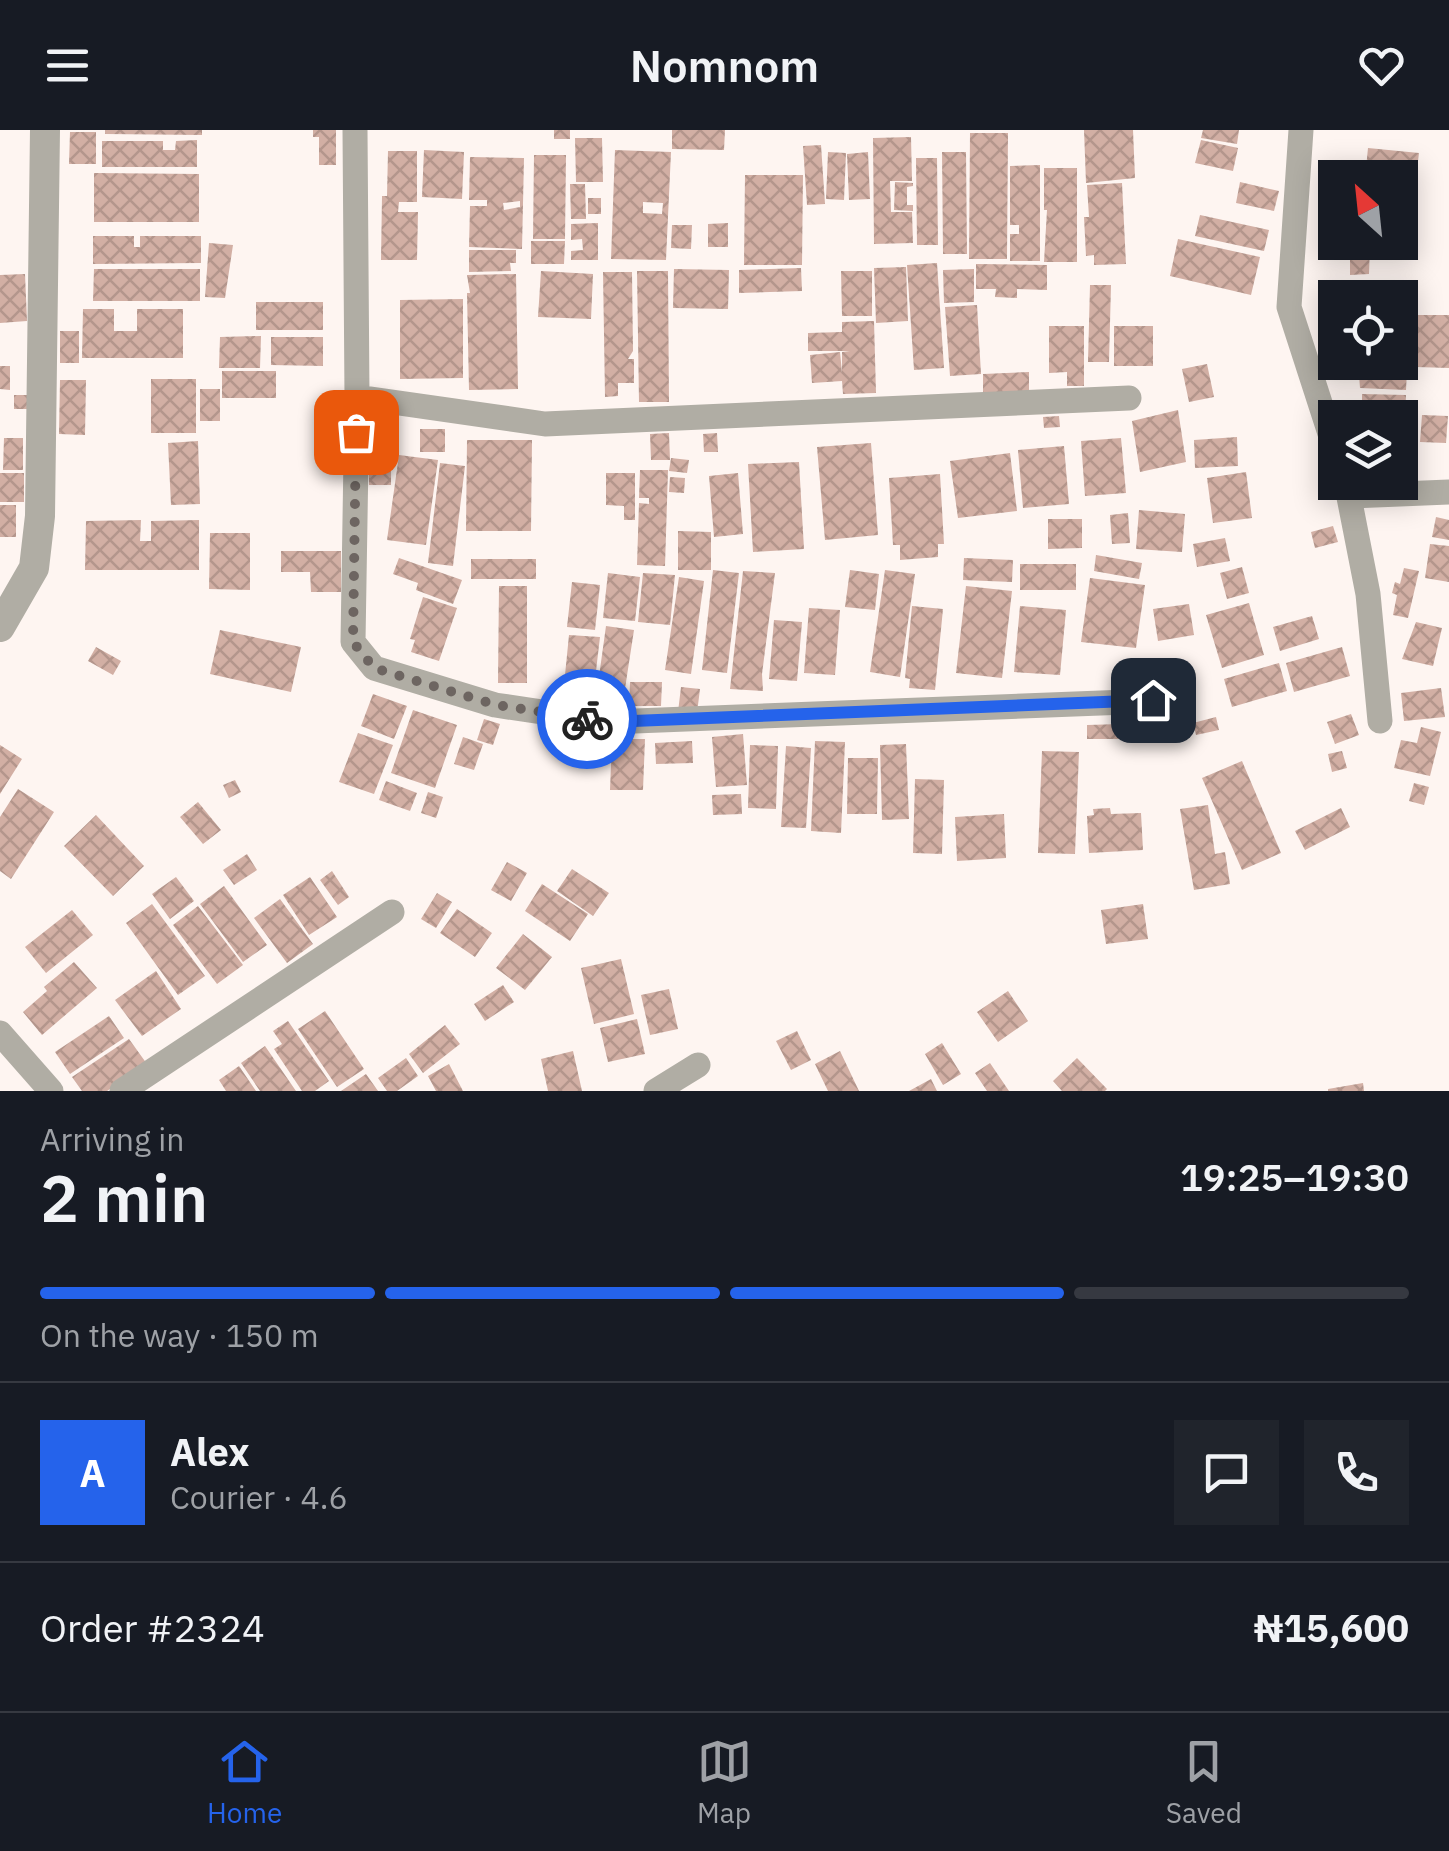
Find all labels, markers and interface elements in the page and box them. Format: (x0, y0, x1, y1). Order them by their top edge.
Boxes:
text: Nomnom (630, 36, 819, 94)
icon: menu (40, 38, 95, 93)
icon: heart (1354, 38, 1409, 93)
north arrow (1318, 160, 1418, 260)
map controls (1318, 160, 1418, 500)
button: locate (1318, 280, 1418, 380)
pin (314, 390, 399, 475)
button: layers (1318, 400, 1418, 500)
icon: bag (329, 405, 384, 460)
pin (1111, 658, 1196, 743)
courier (537, 669, 637, 769)
icon: home (1126, 673, 1181, 728)
icon: bike (560, 692, 615, 747)
text: Arriving in (40, 1118, 185, 1160)
text: 19:25–19:30 (1180, 1152, 1409, 1201)
text: 2 min (40, 1155, 208, 1240)
text: On the way · 150 m (40, 1314, 319, 1356)
button: chat (1174, 1420, 1279, 1525)
button: phone (1304, 1420, 1409, 1525)
text: Alex (170, 1427, 250, 1476)
text: A (79, 1448, 106, 1497)
text: Courier · 4.6 (170, 1476, 348, 1518)
text: Order #2324 (40, 1603, 265, 1652)
text: ₦15,600 (1254, 1603, 1409, 1652)
tab: Home (207, 1734, 282, 1831)
tab: Map (697, 1734, 752, 1831)
tab: Saved (1166, 1734, 1242, 1831)

